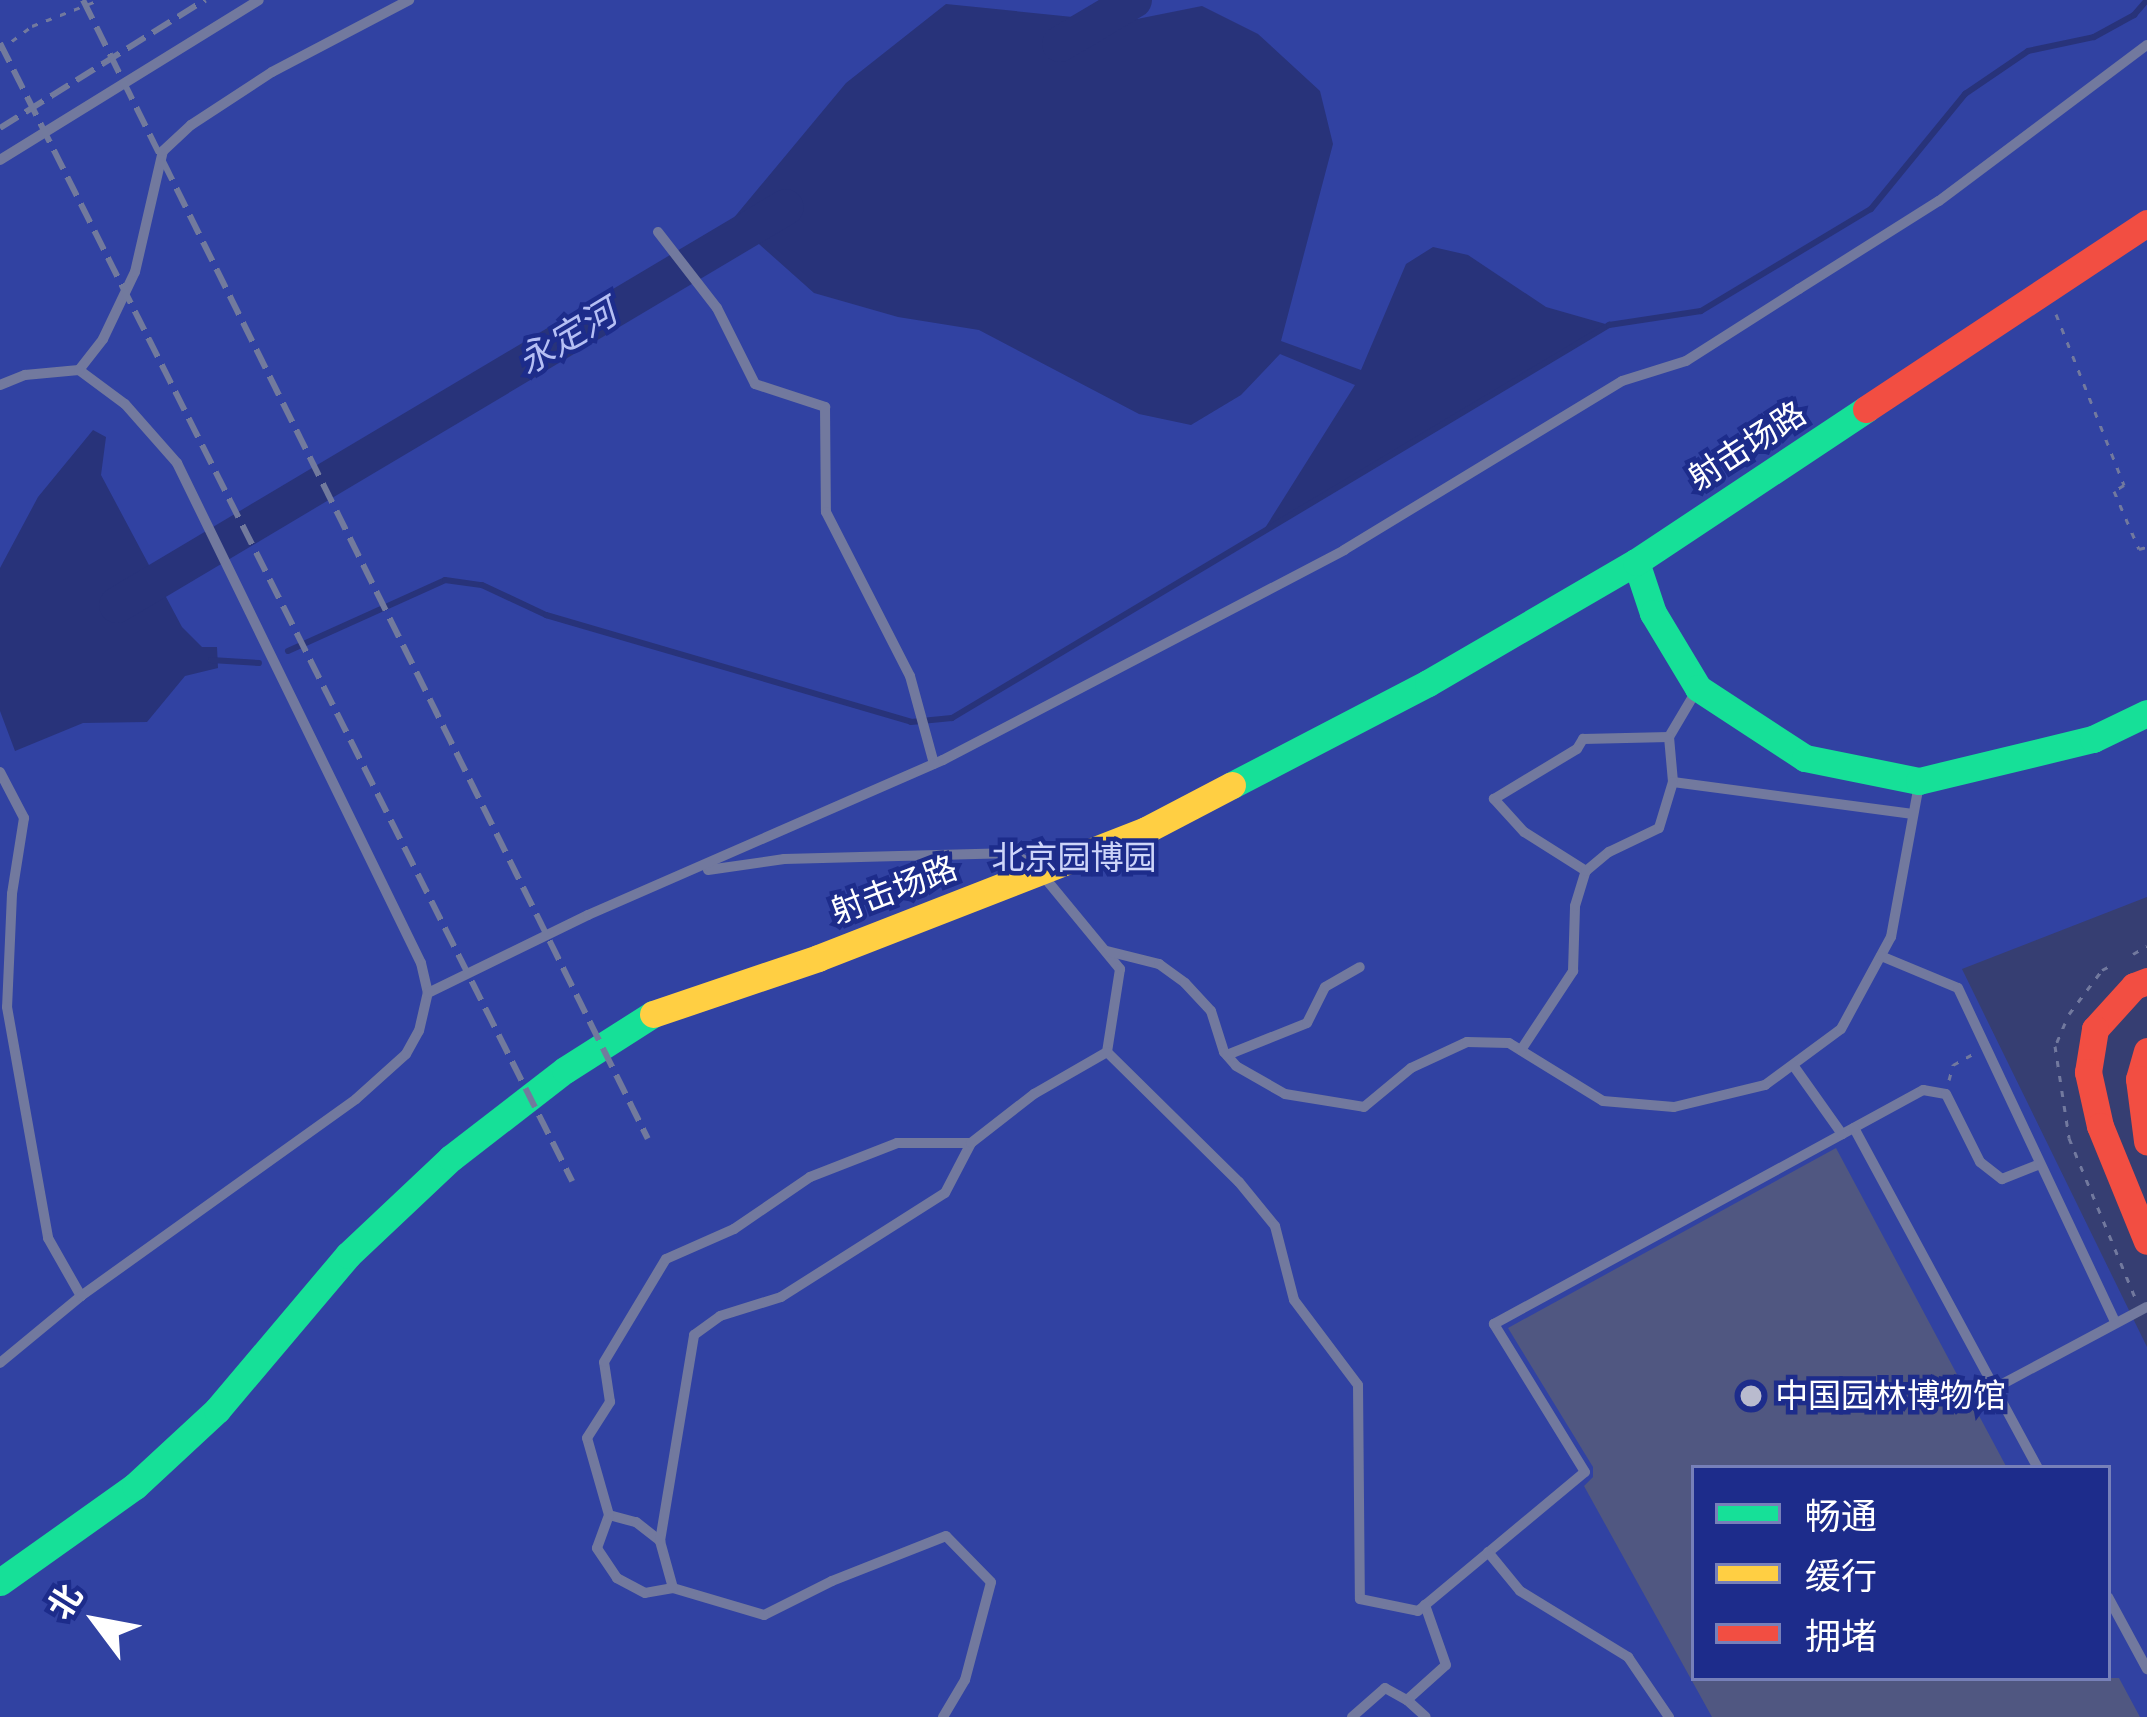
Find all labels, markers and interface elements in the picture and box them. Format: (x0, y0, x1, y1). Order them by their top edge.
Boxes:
water label: 永定河 (510, 291, 624, 383)
street label: 射击场路 (1681, 393, 1813, 499)
park label: 北京园博园 (992, 838, 1156, 878)
street label: 射击场路 (825, 848, 963, 932)
place label: 中国园林博物馆 (1775, 1376, 2006, 1416)
marker: 中国园林博物馆 (1738, 1383, 1764, 1409)
legend (1691, 1465, 2111, 1681)
text: 畅通 (1805, 1496, 1877, 1537)
text: 缓行 (1805, 1556, 1877, 1597)
north arrow (36, 1561, 156, 1681)
text: 北 (41, 1578, 89, 1625)
text: 拥堵 (1805, 1616, 1877, 1657)

